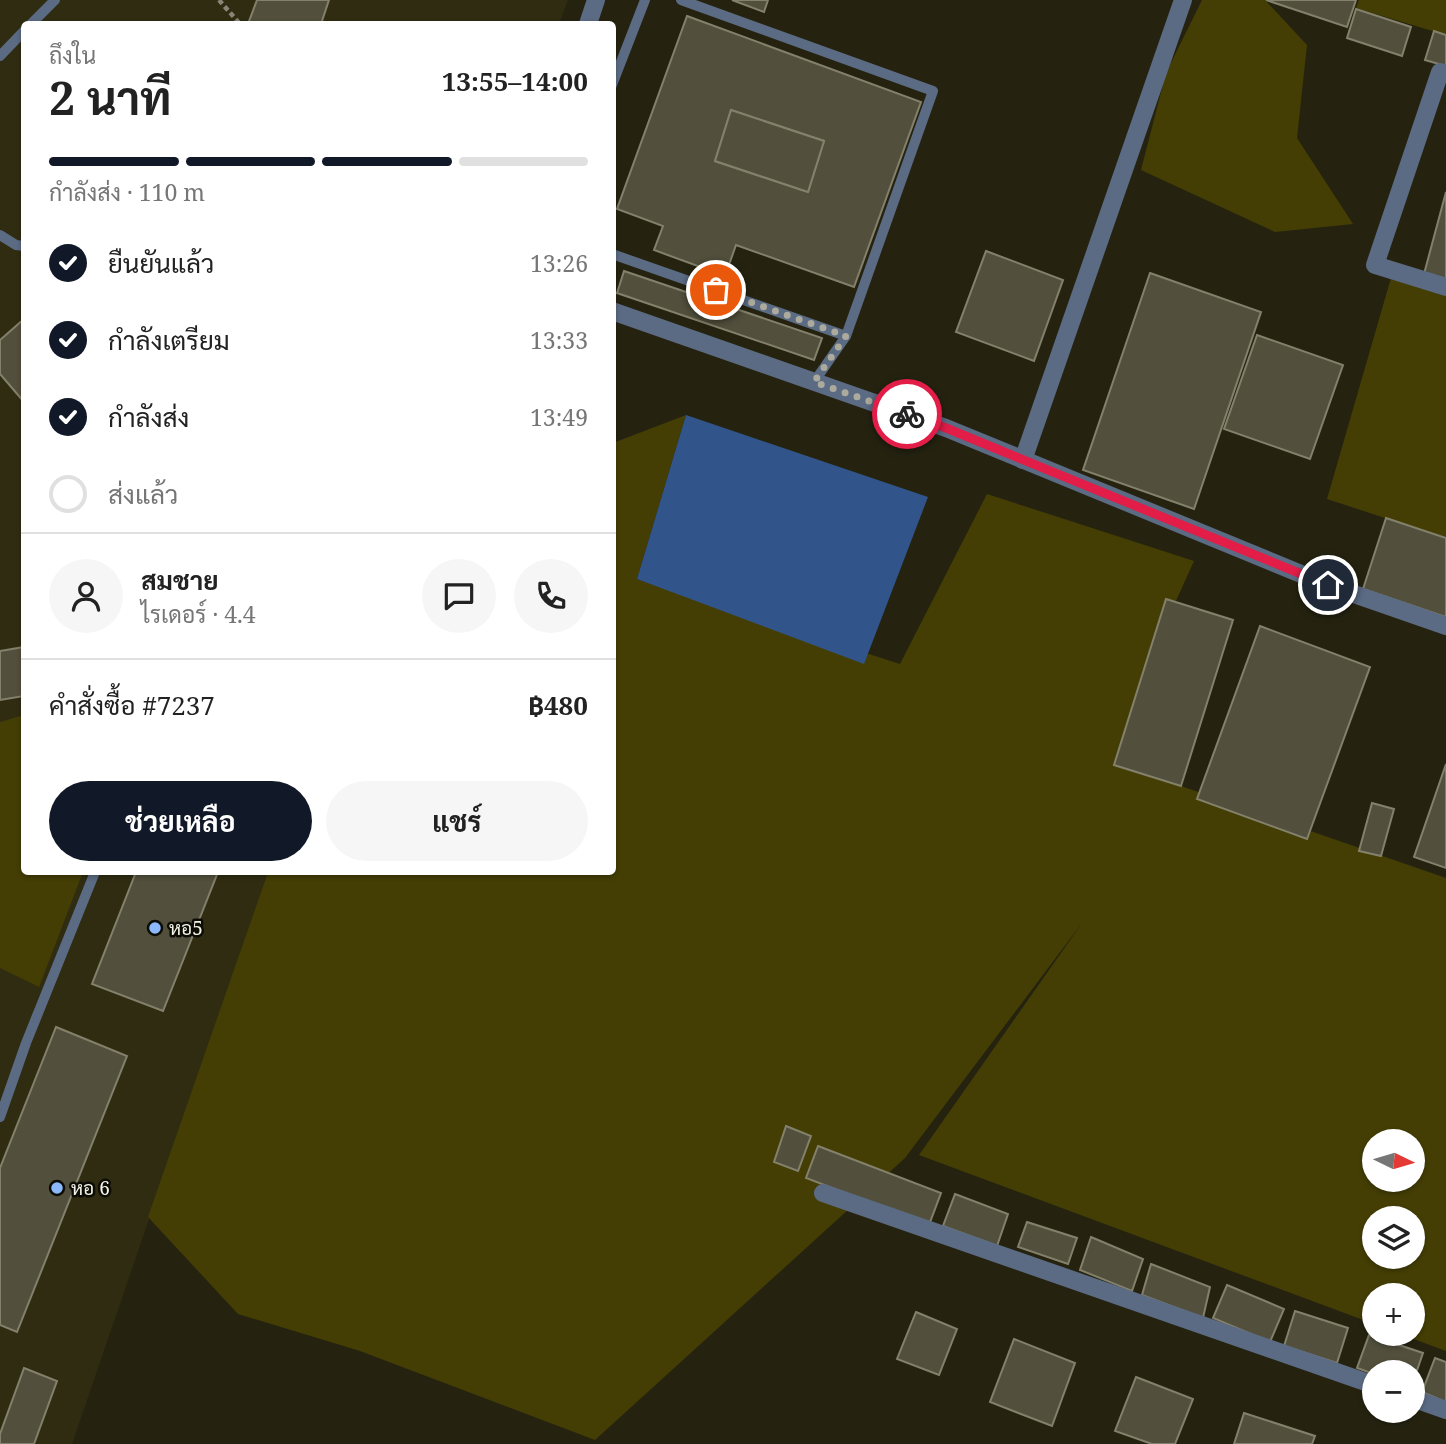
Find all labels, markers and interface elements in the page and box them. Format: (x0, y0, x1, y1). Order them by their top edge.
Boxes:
text: ถึงใน (49, 39, 96, 71)
text: 13:55–14:00 (442, 63, 588, 99)
text: 2 นาที (49, 66, 172, 128)
text: กำลังส่ง · 110 m (49, 176, 205, 208)
icon: check (49, 244, 87, 282)
text: ยืนยันแล้ว (108, 245, 214, 281)
text: 13:26 (530, 247, 588, 279)
pin (686, 260, 746, 320)
icon: bag (697, 271, 735, 309)
icon: check (49, 321, 87, 359)
text: กำลังเตรียม (108, 322, 230, 358)
text: 13:33 (530, 324, 588, 356)
courier (872, 379, 942, 449)
icon: bike (888, 395, 926, 433)
icon: check (49, 398, 87, 436)
text: กำลังส่ง (108, 399, 189, 435)
text: 13:49 (530, 401, 588, 433)
text: ส่งแล้ว (108, 476, 178, 512)
pin (1298, 555, 1358, 615)
button: person (49, 559, 123, 633)
button: chat (422, 559, 496, 633)
button: phone (514, 559, 588, 633)
text: สมชาย (141, 562, 218, 598)
icon: home (1309, 566, 1347, 604)
text: ไรเดอร์ · 4.4 (141, 598, 256, 630)
text: คำสั่งซื้อ #7237 (49, 687, 215, 723)
text: ฿480 (528, 687, 588, 723)
button: ช่วยเหลือ (49, 781, 312, 861)
button: แชร์ (326, 781, 588, 861)
place label: หอ5 (169, 915, 203, 941)
marker: หอ5 (147, 920, 163, 936)
north arrow (1362, 1129, 1424, 1192)
map controls (1362, 1129, 1425, 1423)
place label: หอ 6 (71, 1175, 110, 1201)
marker: หอ 6 (49, 1180, 65, 1196)
button: layers (1362, 1206, 1425, 1269)
button: + (1362, 1283, 1425, 1346)
button: − (1362, 1360, 1425, 1423)

